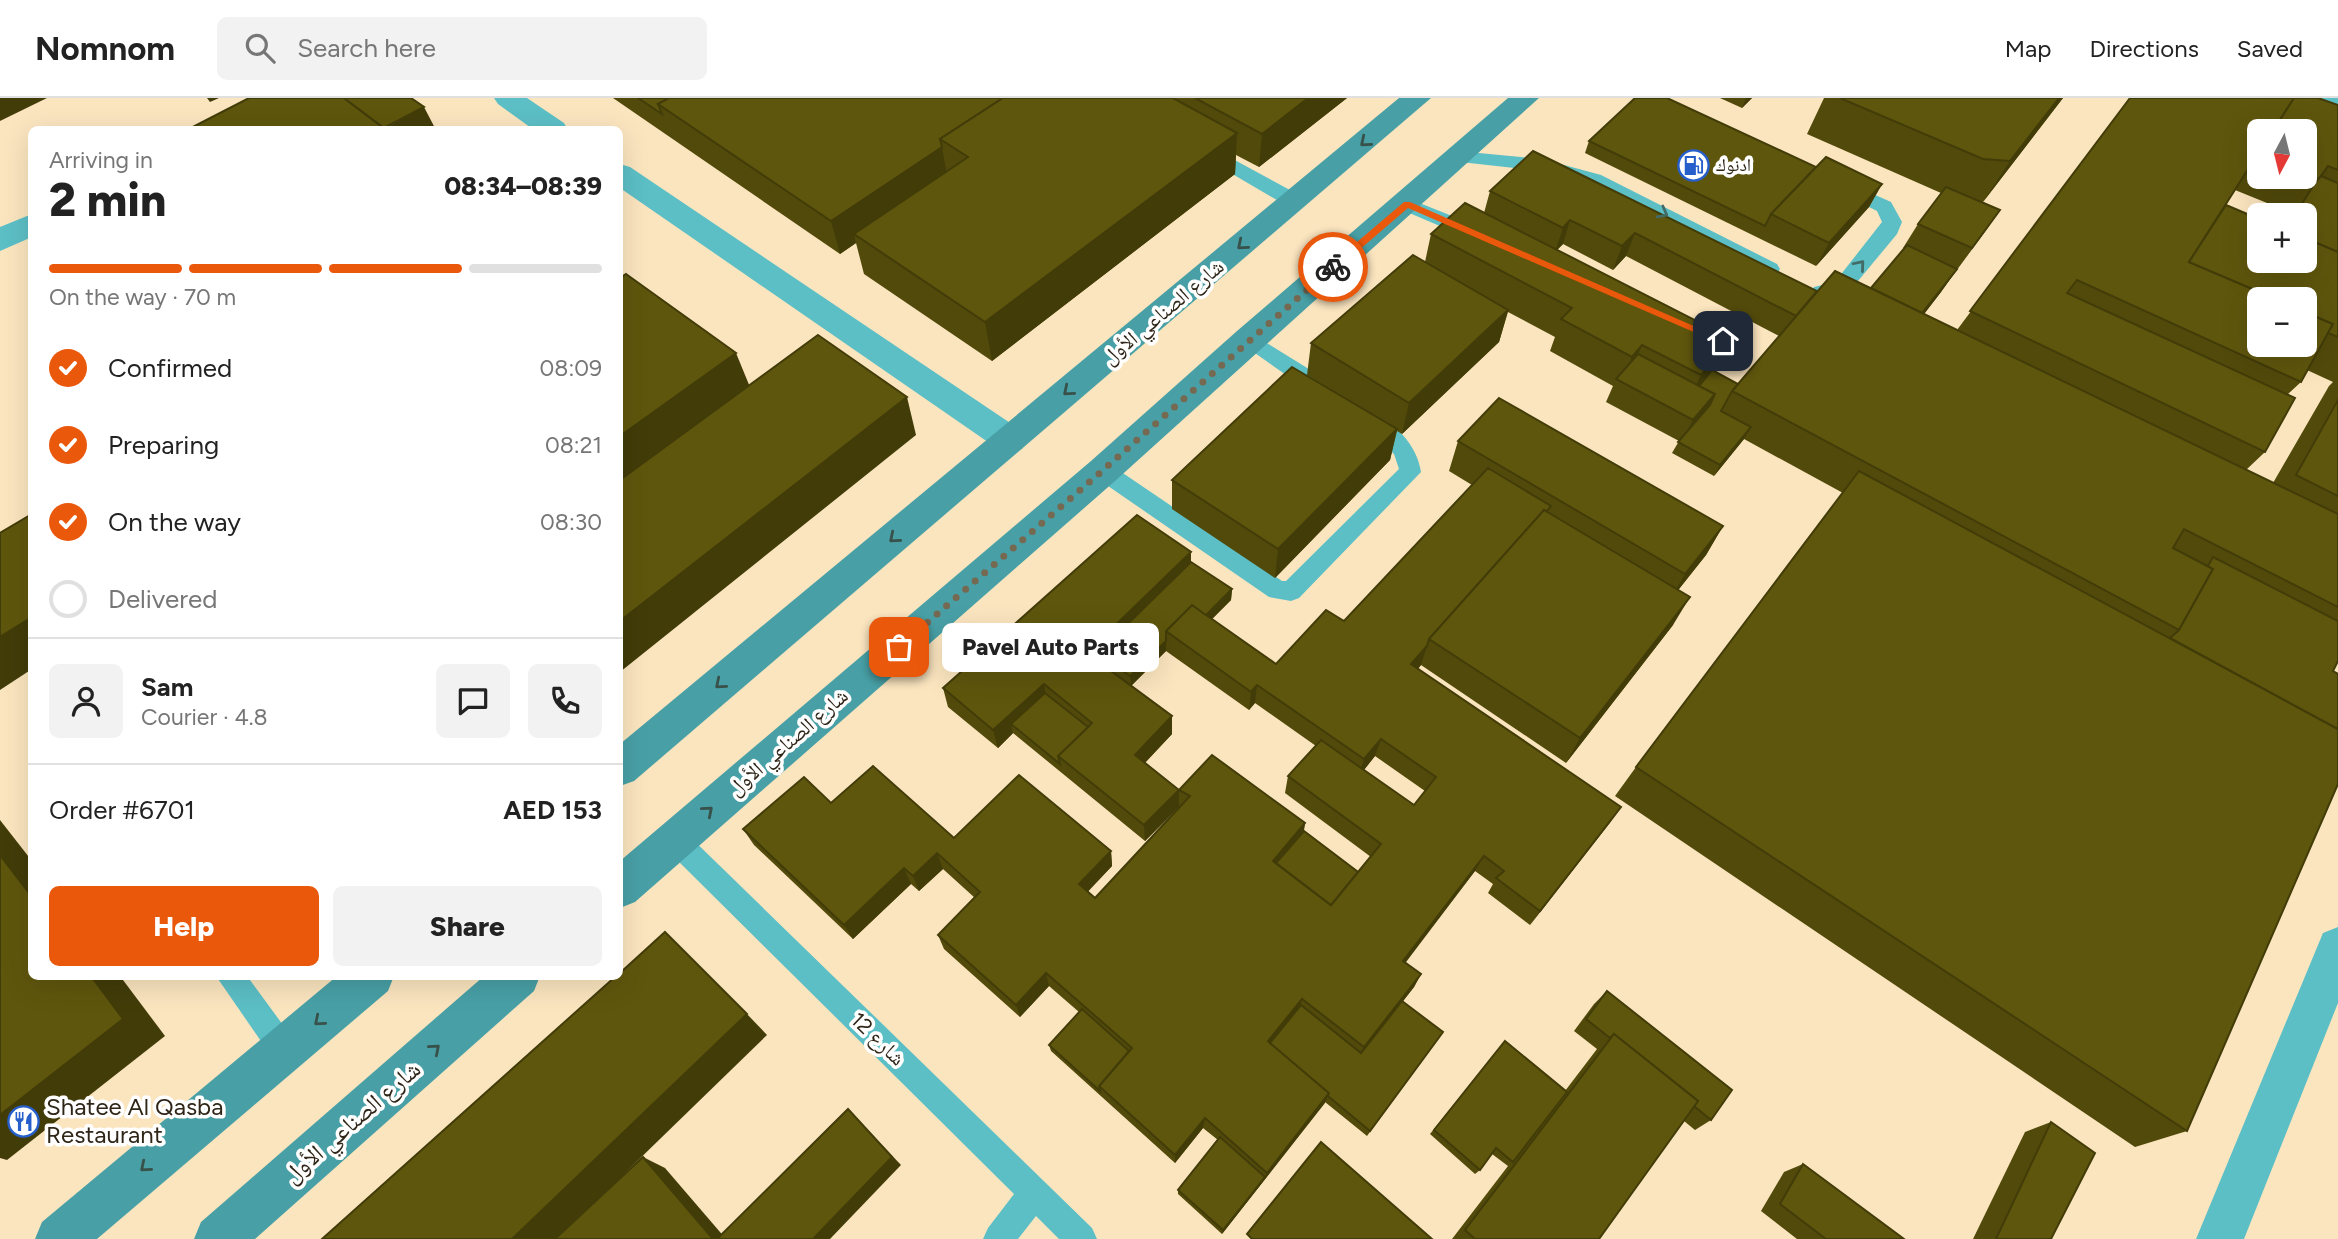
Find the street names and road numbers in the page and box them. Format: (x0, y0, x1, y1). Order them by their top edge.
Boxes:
street label: شارع الصناعي الأول (1097, 254, 1231, 373)
street label: شارع الصناعي الأول (723, 683, 856, 804)
street label: شارع 12 (845, 1007, 911, 1071)
street label: شارع الصناعي الأول (277, 1054, 430, 1193)

